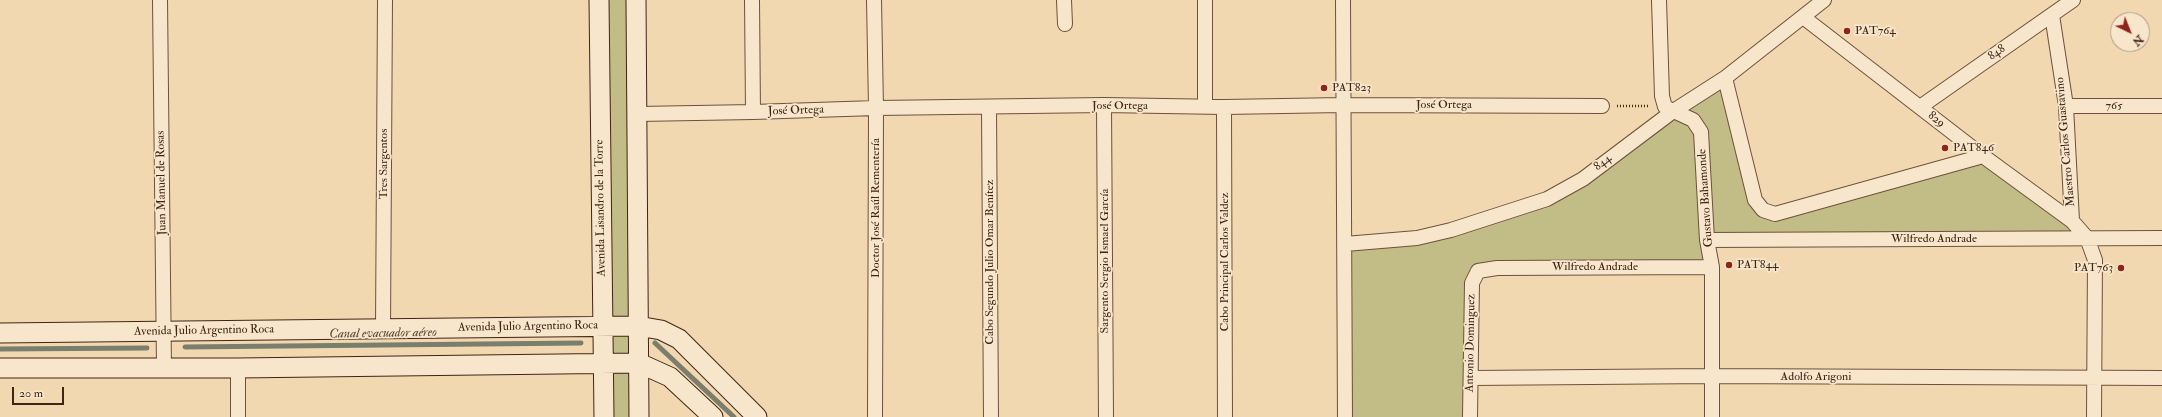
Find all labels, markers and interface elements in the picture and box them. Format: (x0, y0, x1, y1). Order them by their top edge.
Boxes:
north arrow (2110, 12, 2150, 52)
place label: PAT764 (1855, 24, 1896, 38)
marker: PAT764 (1842, 26, 1852, 36)
text: N (2130, 32, 2146, 49)
street label: 848 (1986, 42, 2008, 64)
street label: Maestro Carlos Guastavino (2053, 77, 2079, 207)
place label: PAT823 (1332, 81, 1371, 95)
marker: PAT823 (1319, 83, 1329, 93)
street label: José Ortega (1416, 98, 1472, 112)
street label: José Ortega (1092, 99, 1148, 113)
street label: 765 (2106, 99, 2122, 113)
street label: José Ortega (768, 103, 824, 119)
street label: 829 (1925, 109, 1947, 131)
street label: Tres Sargentos (377, 129, 391, 199)
street label: Juan Manuel de Rosas (154, 131, 170, 235)
street label: Doctor José Raúl Rementería (869, 138, 883, 278)
street label: Avenida Lisandro de la Torre (593, 139, 609, 277)
place label: PAT846 (1953, 141, 1994, 155)
marker: PAT846 (1940, 143, 1950, 153)
street label: Gustavo Bahamonde (1695, 148, 1717, 248)
street label: 844 (1591, 152, 1615, 174)
street label: Cabo Segundo Julio Omar Benítez (983, 179, 997, 345)
street label: Sargento Sergio Ismael García (1098, 189, 1112, 333)
street label: Cabo Principal Carlos Valdez (1218, 193, 1232, 331)
street label: Wilfredo Andrade (1891, 232, 1977, 246)
place label: PAT844 (1737, 258, 1778, 272)
street label: Wilfredo Andrade (1552, 260, 1638, 274)
marker: PAT844 (1724, 260, 1734, 270)
place label: PAT763 (2074, 261, 2113, 275)
marker: PAT763 (2116, 263, 2126, 273)
street label: Antonio Dominguez (1463, 294, 1479, 392)
street label: Avenida Julio Argentino Roca (458, 319, 598, 335)
street label: Avenida Julio Argentino Roca (134, 323, 274, 339)
water label: Canal evacuador aéreo (329, 325, 437, 343)
street label: Adolfo Arigoni (1781, 370, 1851, 384)
scale bar (14, 379, 66, 405)
text: 20 m (19, 386, 43, 401)

